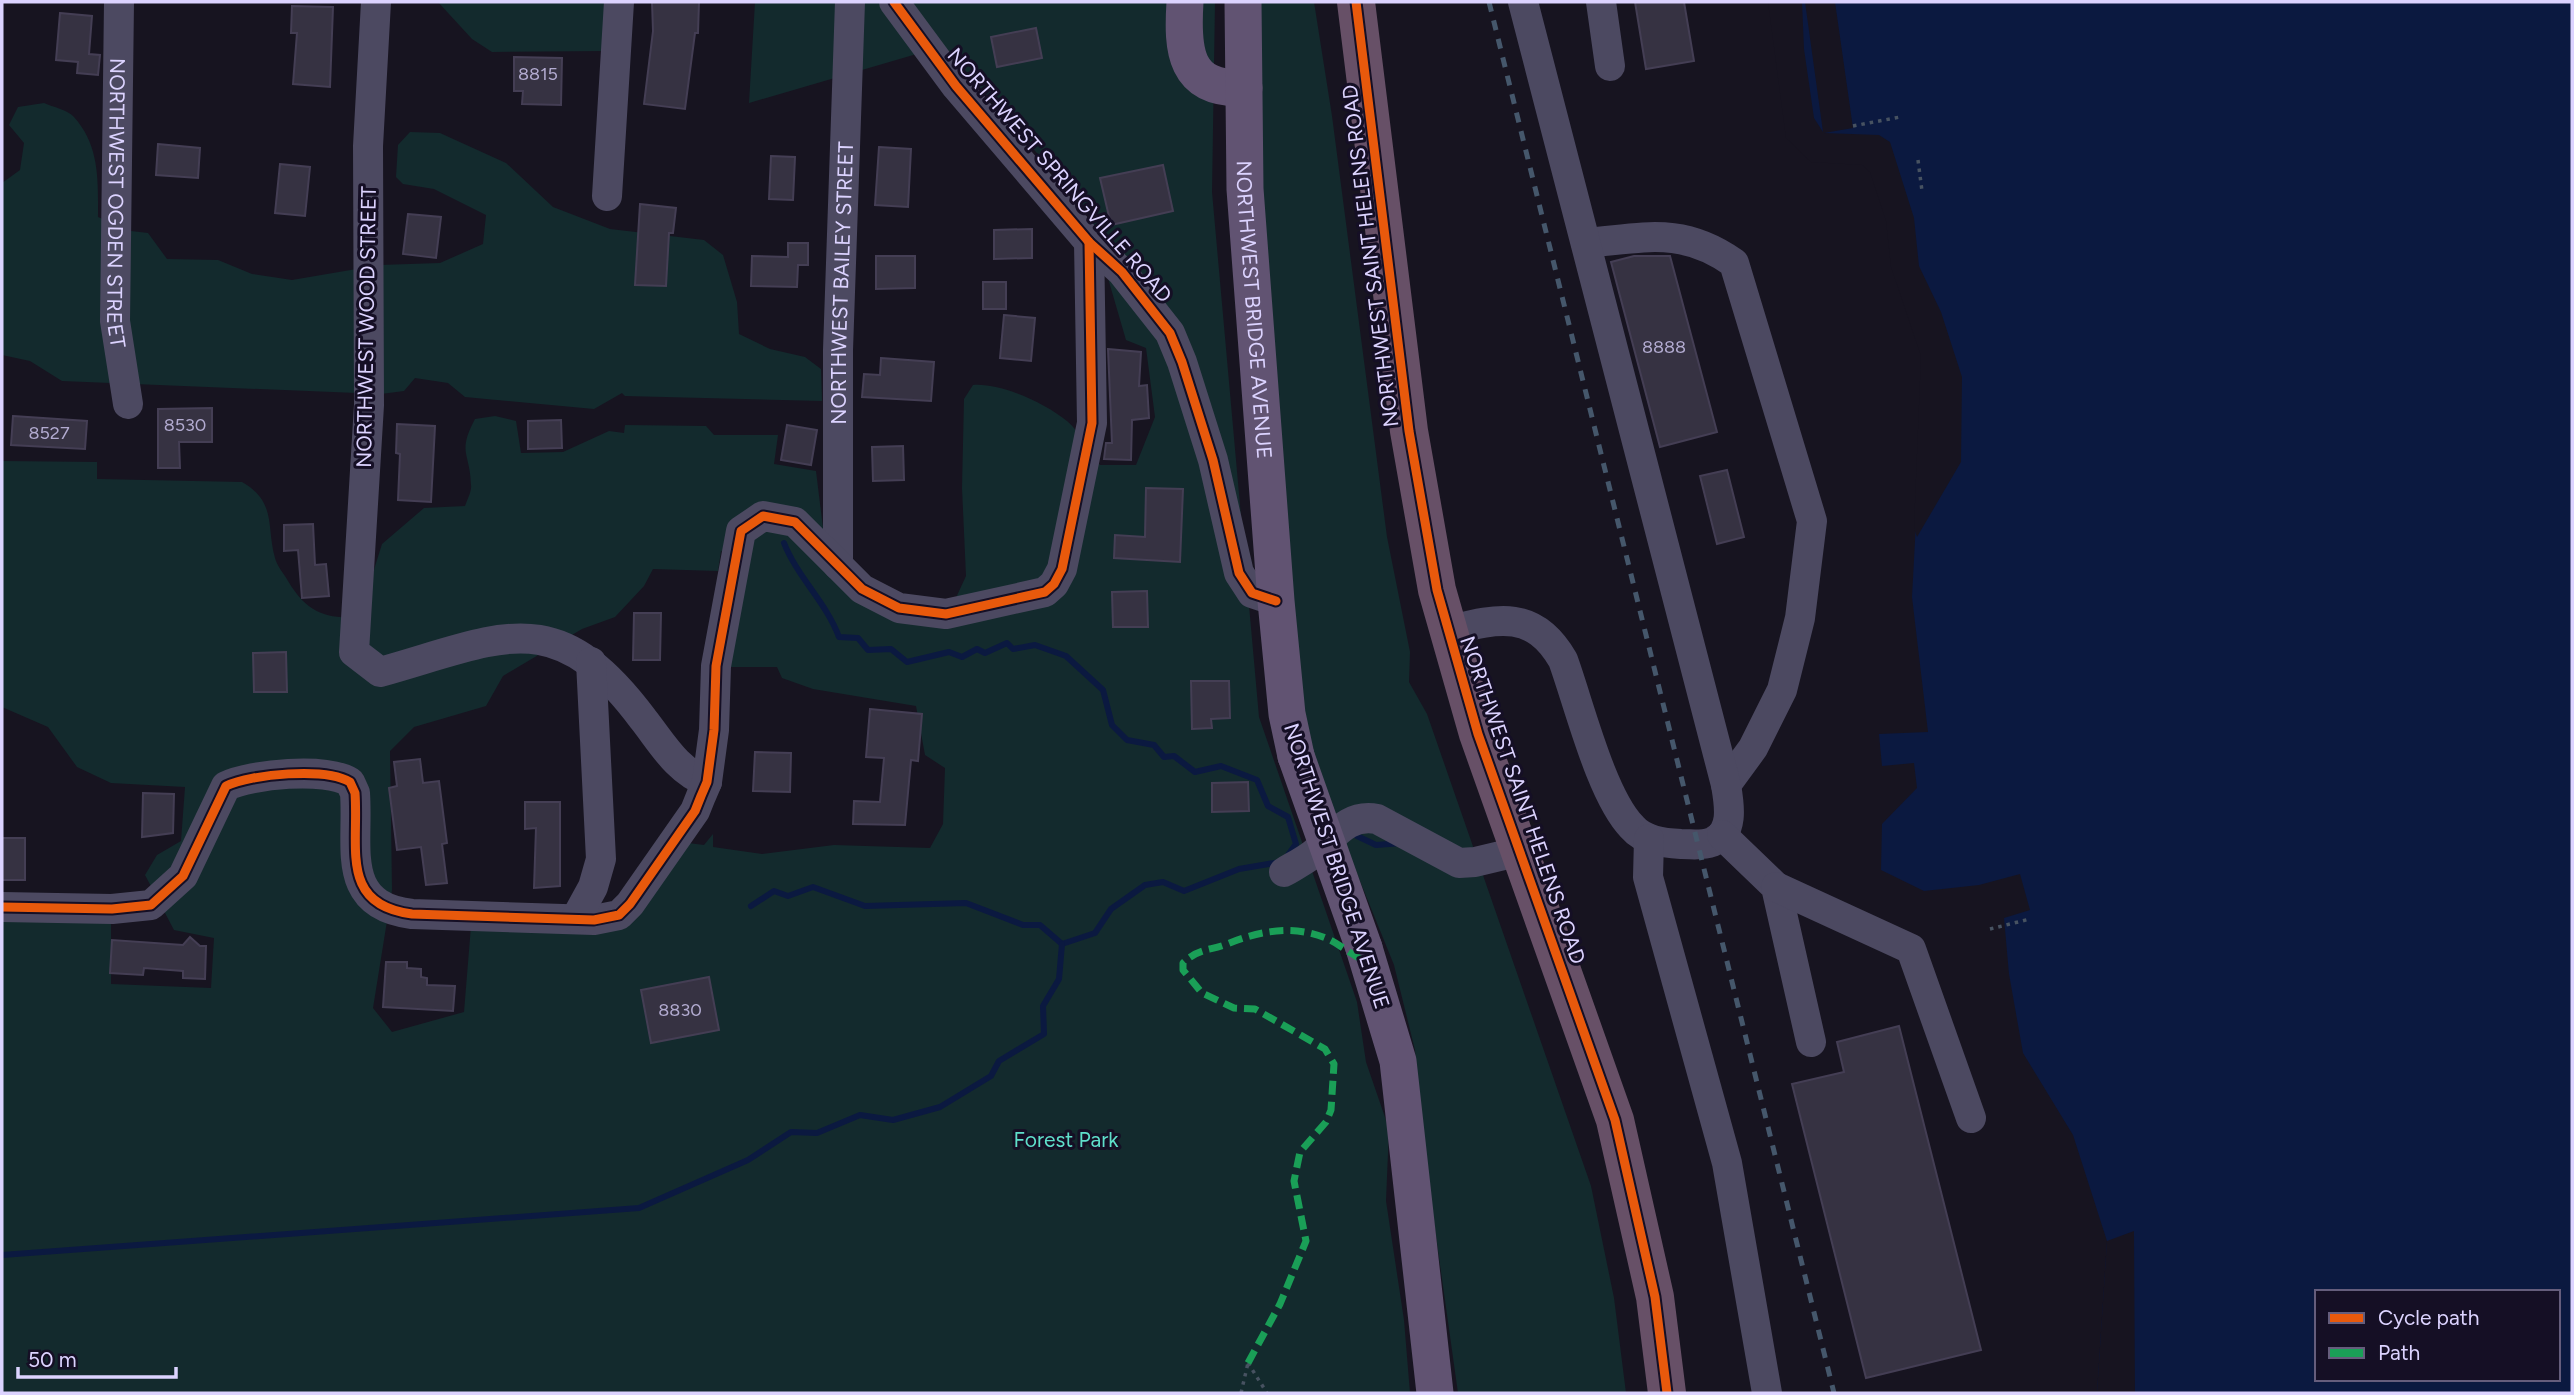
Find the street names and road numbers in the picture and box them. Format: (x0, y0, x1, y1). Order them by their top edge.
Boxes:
street label: NORTHWEST SPRINGVILLE ROAD (943, 43, 1177, 307)
street label: NORTHWEST OGDEN STREET (102, 58, 132, 350)
street label: NORTHWEST SAINT HELENS ROAD (1337, 83, 1403, 429)
street label: NORTHWEST BAILEY STREET (825, 141, 858, 425)
street label: NORTHWEST BRIDGE AVENUE (1232, 160, 1278, 460)
street label: NORTHWEST WOOD STREET (351, 186, 381, 468)
street label: NORTHWEST SAINT HELENS ROAD (1455, 633, 1591, 967)
street label: NORTHWEST BRIDGE AVENUE (1279, 720, 1395, 1012)

